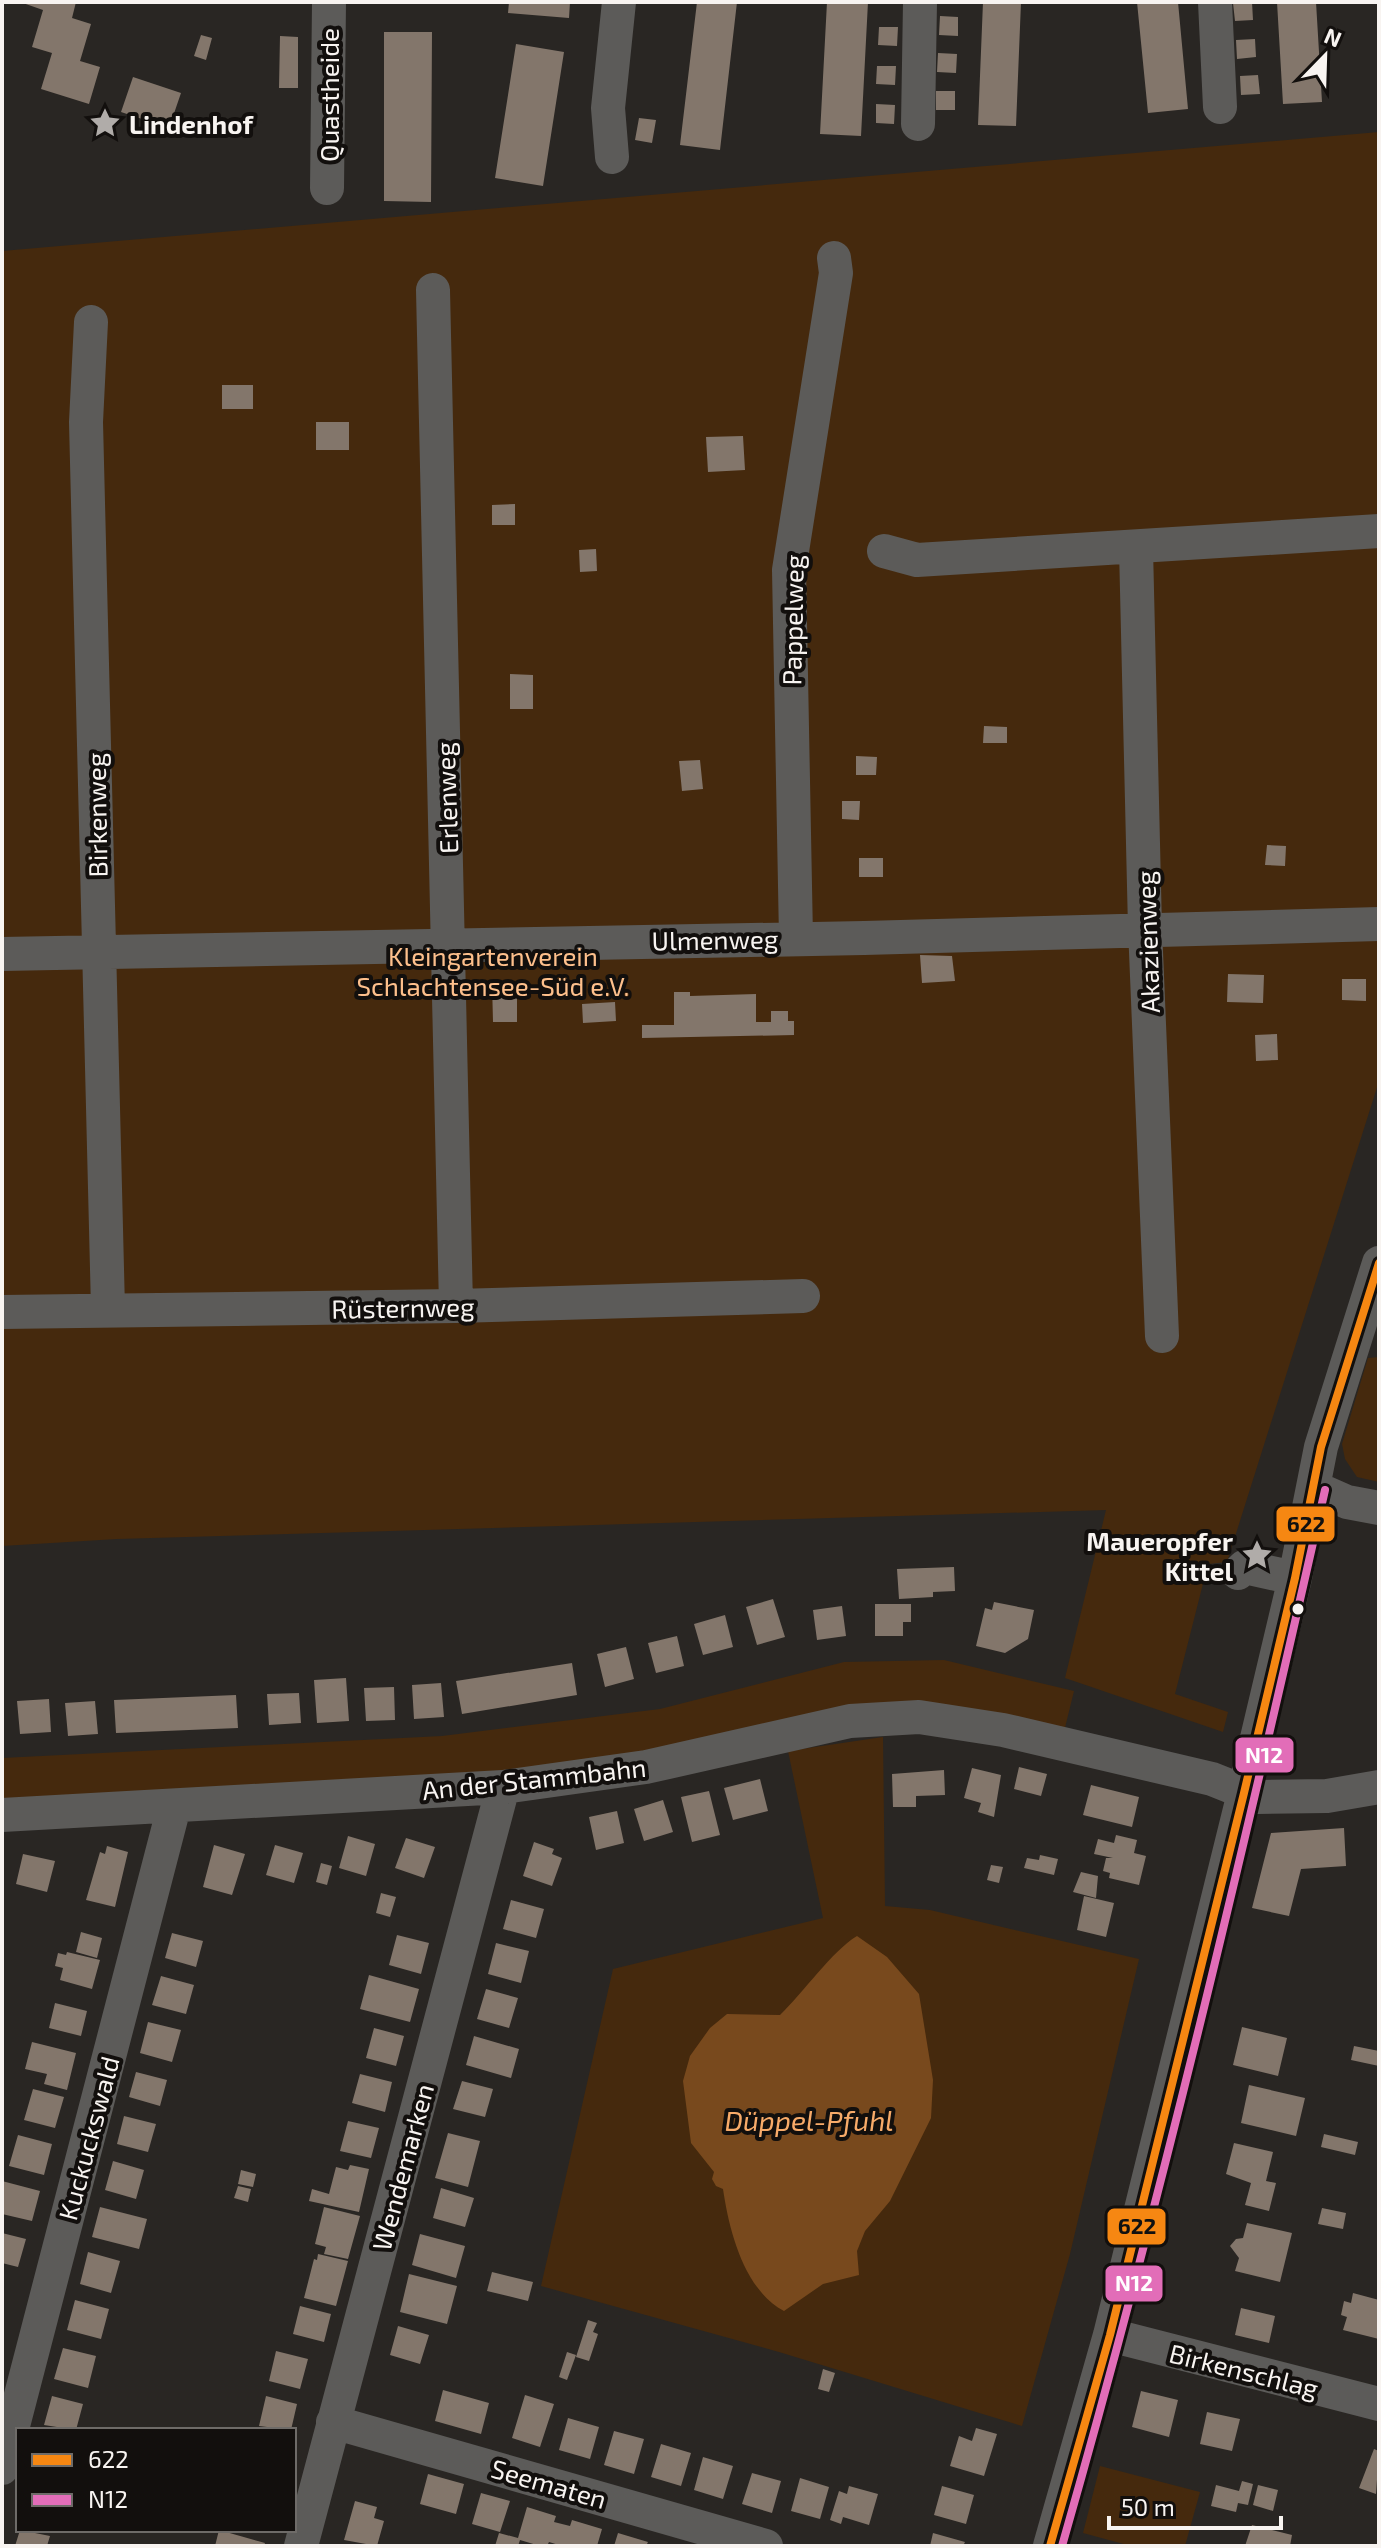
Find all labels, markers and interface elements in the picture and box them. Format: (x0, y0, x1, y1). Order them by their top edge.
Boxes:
north arrow (1285, 16, 1365, 96)
text: N (1321, 22, 1346, 52)
street label: Quastheide (313, 28, 344, 162)
place icon: Lindenhof (88, 106, 122, 140)
place label: Lindenhof (129, 108, 254, 139)
street label: Pappelweg (775, 554, 809, 686)
street label: Erlenweg (429, 742, 463, 854)
street label: Birkenweg (79, 752, 113, 878)
street label: Akazienweg (1129, 870, 1165, 1014)
street label: Ulmenweg (651, 922, 779, 956)
park label: Kleingartenverein Schlachtensee-Süd e.V. (356, 940, 630, 1001)
street label: Rüsternweg (331, 1290, 475, 1324)
line badge: 622 (1275, 1505, 1336, 1543)
text: 622 (1287, 1510, 1325, 1536)
place label: Maueropfer Kittel (1086, 1525, 1233, 1586)
place icon: Maueropfer Kittel (1240, 1538, 1274, 1572)
unlabelled marker (1290, 1601, 1306, 1617)
line badge: N12 (1234, 1736, 1295, 1774)
text: N12 (1245, 1741, 1283, 1767)
street label: An der Stammbahn (420, 1751, 648, 1805)
street label: Kuckuckswald (51, 2053, 125, 2223)
street label: Wendemarken (365, 2080, 439, 2254)
water label: Düppel-Pfuhl (724, 2103, 894, 2137)
line badge: 622 (1106, 2207, 1167, 2246)
text: 622 (1118, 2212, 1156, 2238)
line badge: N12 (1104, 2264, 1164, 2303)
text: N12 (1115, 2269, 1153, 2295)
street label: Birkenschlag (1166, 2337, 1322, 2403)
legend (16, 2428, 296, 2532)
text: 622 (88, 2444, 129, 2473)
street label: Seematen (488, 2452, 610, 2514)
scale bar (1109, 2480, 1281, 2530)
text: N12 (88, 2484, 128, 2513)
text: 50 m (1121, 2492, 1175, 2521)

